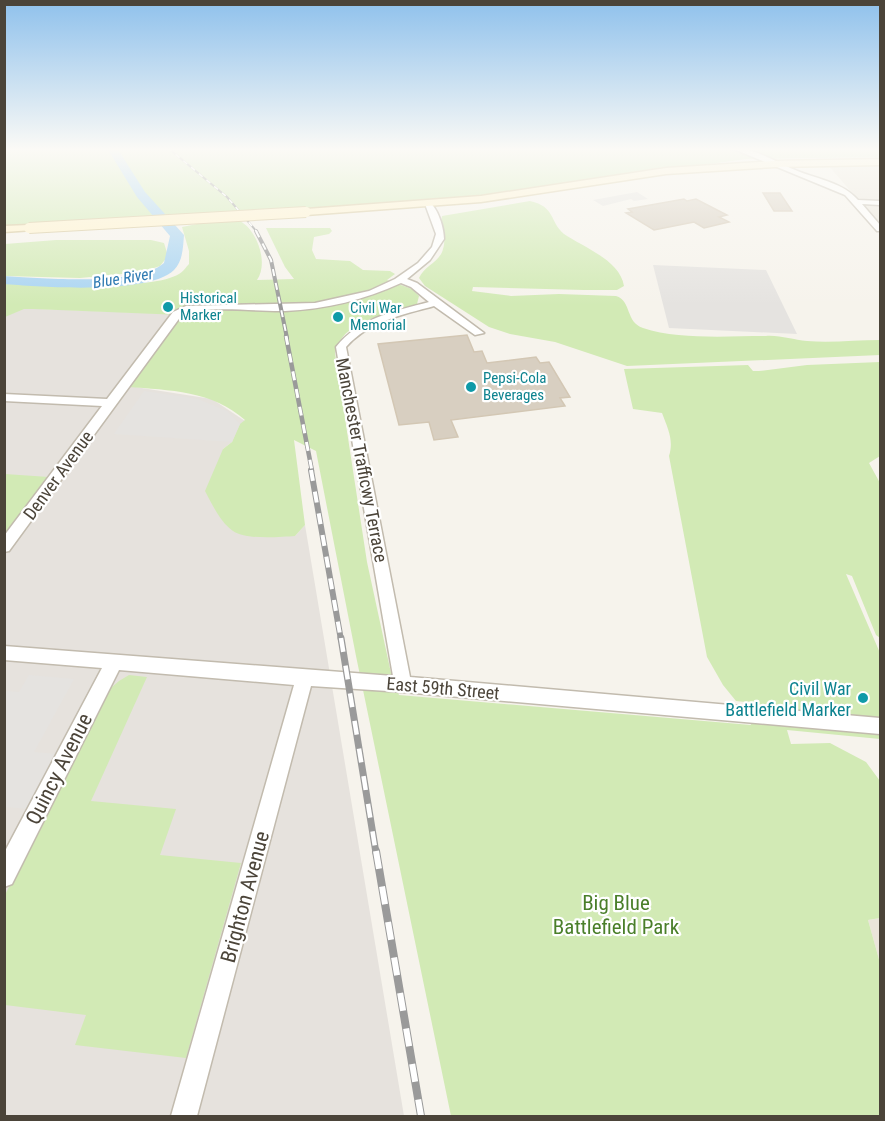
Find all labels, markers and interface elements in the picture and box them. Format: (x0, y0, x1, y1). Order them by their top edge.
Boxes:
water label: Blue River (91, 264, 156, 292)
place label: Historical Marker (180, 289, 237, 324)
place label: Civil War Memorial (350, 299, 406, 334)
marker: Historical Marker (161, 300, 175, 314)
marker: Civil War Memorial (331, 310, 345, 324)
street label: Manchester Trafficwy Terrace (332, 356, 392, 564)
place label: Pepsi-Cola Beverages (483, 369, 546, 404)
marker: Pepsi-Cola Beverages (464, 380, 478, 394)
street label: Denver Avenue (19, 426, 97, 524)
street label: East 59th Street (386, 673, 500, 703)
place label: Civil War Battlefield Marker (725, 678, 852, 720)
marker: Civil War Battlefield Marker (856, 691, 870, 705)
street label: Quincy Avenue (21, 709, 97, 829)
street label: Brighton Avenue (216, 828, 274, 965)
park label: Big Blue Battlefield Park (553, 891, 680, 939)

